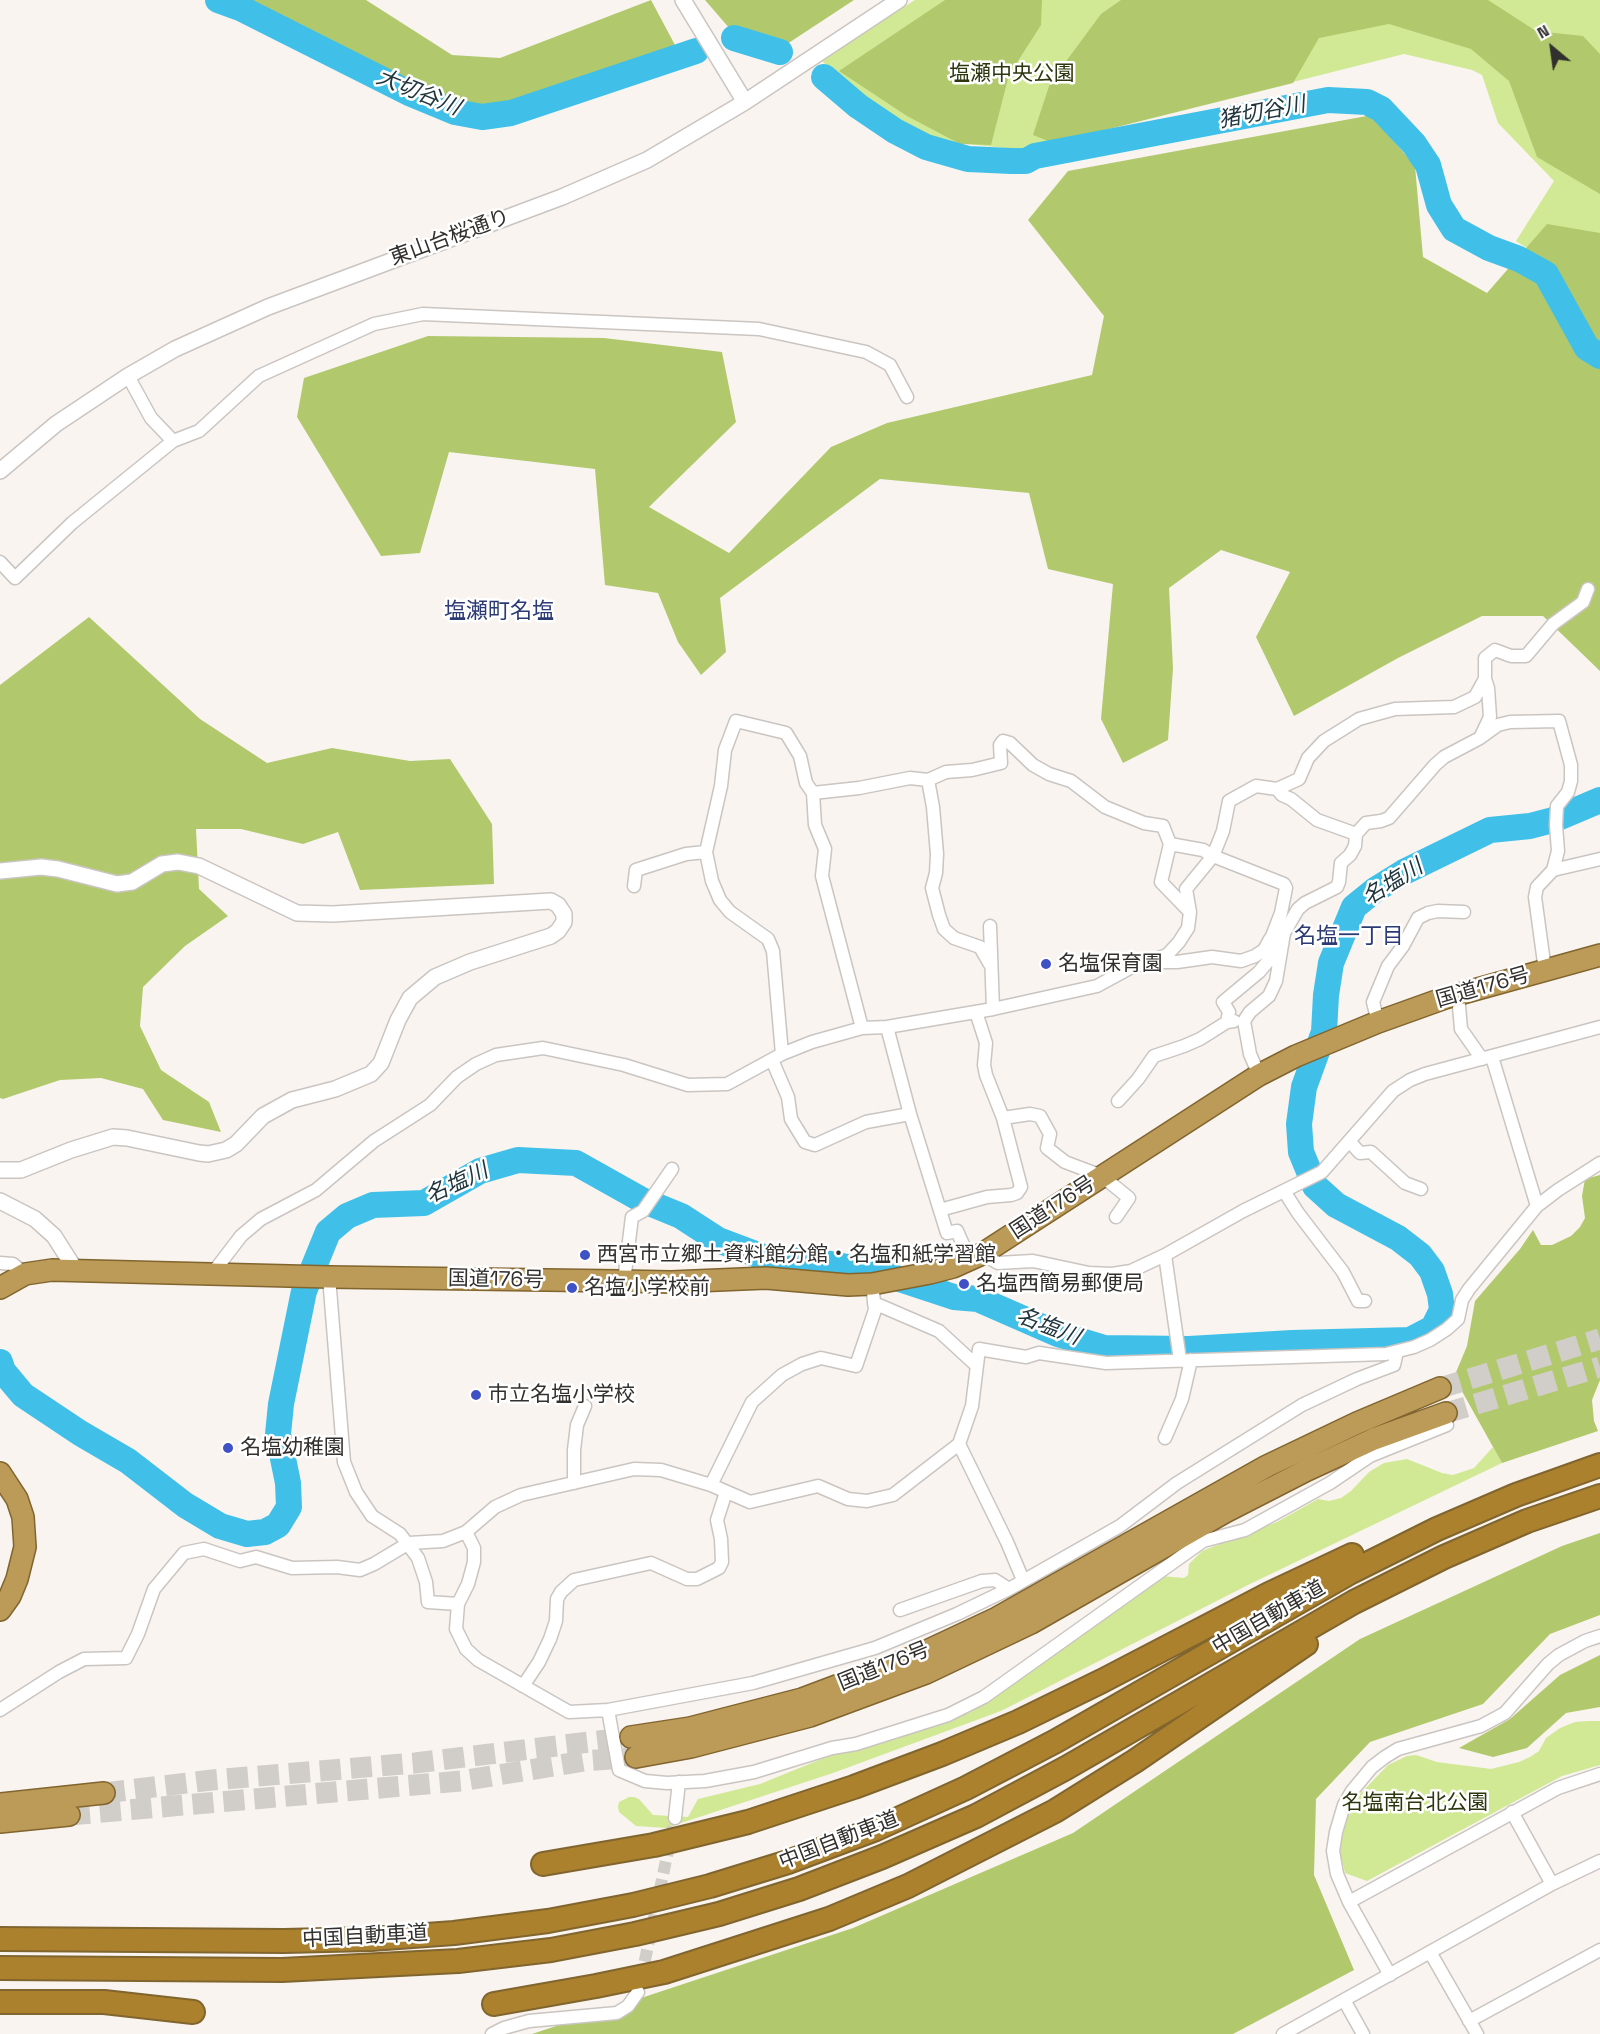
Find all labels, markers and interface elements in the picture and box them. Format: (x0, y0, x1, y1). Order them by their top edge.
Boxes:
north arrow (1522, 18, 1582, 78)
text: N (1533, 20, 1553, 44)
park label: 塩瀬中央公園 (949, 61, 1075, 87)
water label: 大切谷川 (372, 64, 464, 122)
water label: 猪切谷川 (1216, 92, 1308, 134)
street label: 東山台桜通り (386, 205, 514, 271)
district label: 塩瀬町名塩 (444, 599, 554, 625)
water label: 名塩川 (1358, 854, 1428, 912)
district label: 名塩一丁目 (1294, 924, 1404, 950)
place label: 名塩保育園 (1058, 951, 1163, 977)
marker: 名塩保育園 (1039, 957, 1053, 971)
street label: 国道176号 (1433, 963, 1533, 1013)
water label: 名塩川 (422, 1158, 492, 1210)
street label: 国道176号 (1006, 1171, 1100, 1245)
place label: 西宮市立郷土資料館分館・名塩和紙学習館 (597, 1242, 996, 1268)
marker: 西宮市立郷土資料館分館・名塩和紙学習館 (578, 1248, 592, 1262)
street label: 国道176号 (448, 1267, 544, 1293)
place label: 名塩西簡易郵便局 (976, 1271, 1144, 1297)
place label: 名塩小学校前 (584, 1275, 710, 1301)
marker: 名塩西簡易郵便局 (957, 1277, 971, 1291)
marker: 名塩小学校前 (565, 1281, 579, 1295)
water label: 名塩川 (1012, 1303, 1084, 1351)
place label: 市立名塩小学校 (488, 1382, 635, 1408)
marker: 市立名塩小学校 (469, 1388, 483, 1402)
place label: 名塩幼稚園 (240, 1435, 345, 1461)
marker: 名塩幼稚園 (221, 1441, 235, 1455)
street label: 中国自動車道 (1208, 1576, 1330, 1660)
street label: 国道176号 (835, 1637, 933, 1697)
park label: 名塩南台北公園 (1342, 1790, 1488, 1816)
street label: 中国自動車道 (776, 1807, 902, 1875)
street label: 中国自動車道 (301, 1921, 429, 1953)

